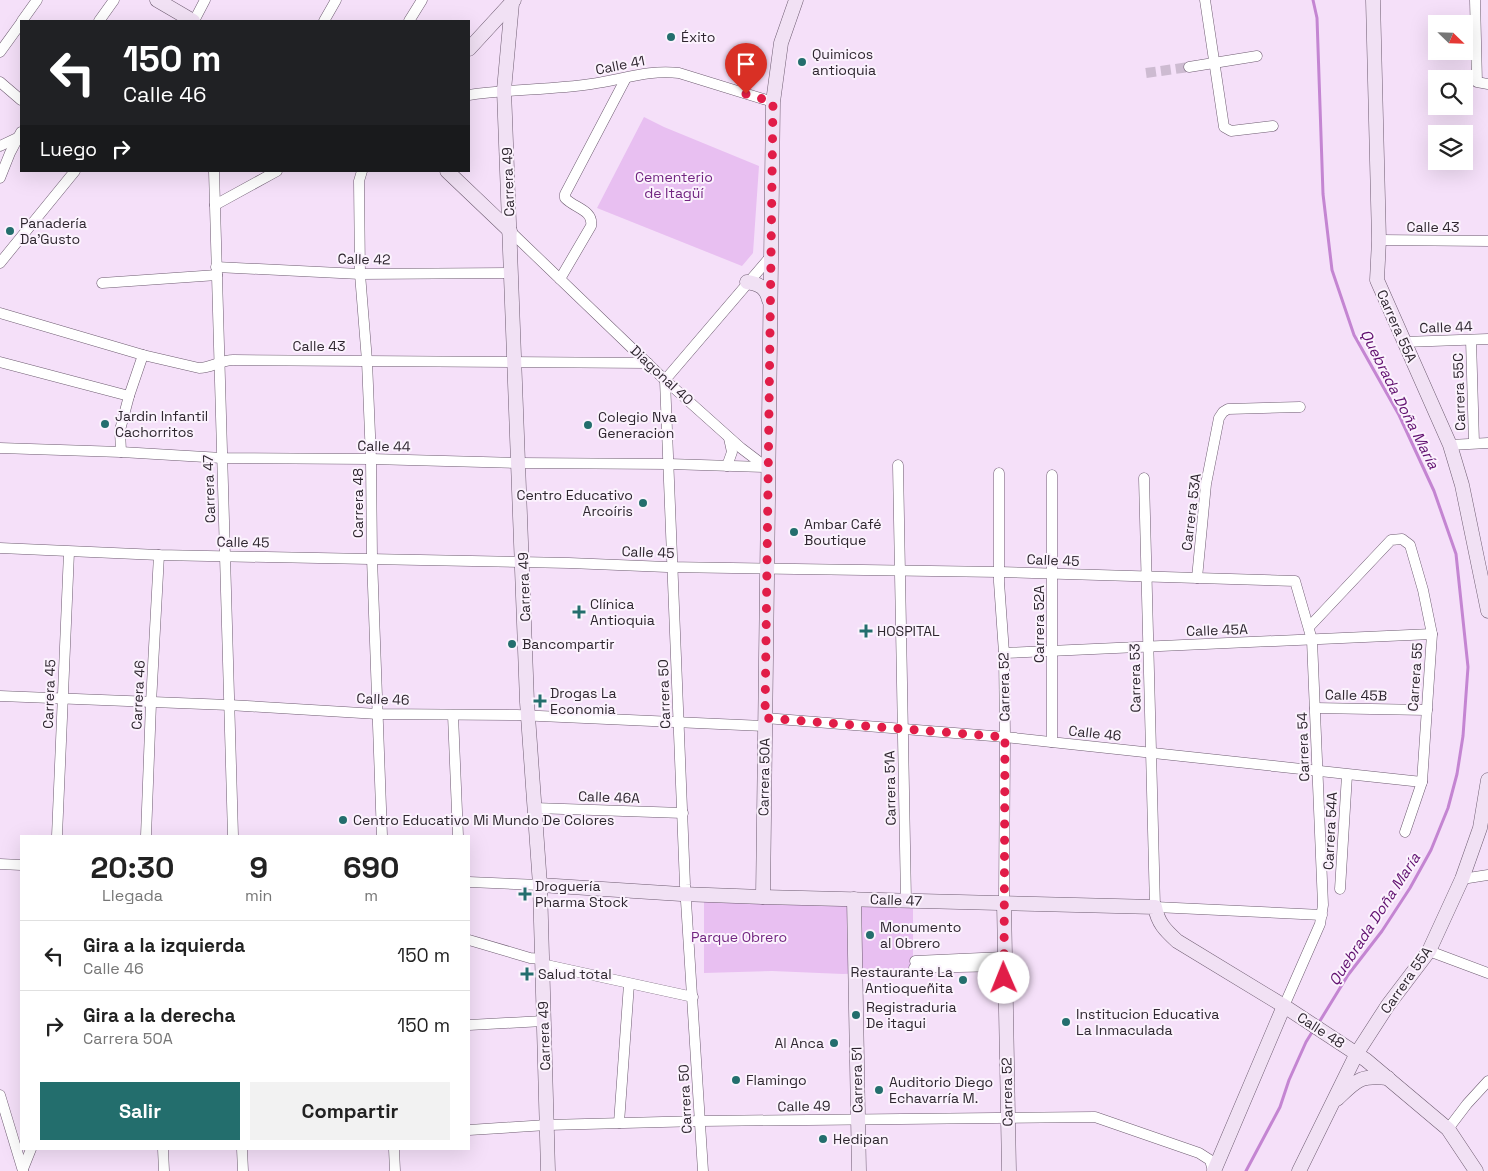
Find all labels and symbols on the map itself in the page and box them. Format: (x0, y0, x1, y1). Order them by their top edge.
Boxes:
north arrow (1428, 15, 1472, 60)
place label: Éxito (681, 28, 715, 46)
marker: Éxito (665, 31, 677, 43)
pin (725, 43, 767, 94)
place label: Quimicos antioquia (812, 45, 876, 79)
street label: Calle 41 (594, 51, 646, 79)
marker: Quimicos antioquia (796, 56, 808, 68)
street label: Carrera 49 (498, 147, 518, 217)
park label: Cementerio de Itagüí (635, 168, 713, 202)
place label: Panadería Da'Gusto (20, 214, 87, 248)
street label: Calle 43 (1407, 218, 1460, 236)
marker: Panadería Da'Gusto (4, 225, 16, 237)
street label: Calle 42 (337, 250, 391, 268)
street label: Carrera 55A (1373, 287, 1421, 365)
street label: Calle 44 (1419, 317, 1473, 337)
water label: Quebrada Doña María (1357, 326, 1444, 472)
street label: Calle 43 (293, 337, 346, 355)
street label: Diagonal 40 (627, 341, 697, 409)
street label: Carrera 55C (1449, 353, 1469, 431)
place label: Jardin Infantil Cachorritos (115, 407, 208, 441)
place label: Colegio Nva Generacion (598, 408, 677, 442)
marker: Jardin Infantil Cachorritos (99, 418, 111, 430)
marker: Colegio Nva Generacion (582, 419, 594, 431)
street label: Calle 44 (357, 437, 411, 455)
street label: Carrera 47 (199, 454, 219, 524)
street label: Carrera 48 (349, 468, 367, 538)
street label: Carrera 53A (1177, 472, 1205, 552)
place label: Centro Educativo Arcoíris (516, 486, 633, 520)
marker: Centro Educativo Arcoíris (637, 497, 649, 509)
place label: Ambar Café Boutique (804, 515, 882, 549)
marker: Ambar Café Boutique (788, 526, 800, 538)
street label: Calle 45 (216, 533, 270, 551)
street label: Calle 45 (621, 542, 675, 562)
street label: Calle 45 (1026, 550, 1080, 570)
street label: Carrera 49 (514, 552, 534, 622)
street label: Carrera 52A (1030, 585, 1048, 663)
place label: Clínica Antioquia (590, 595, 655, 629)
marker: Clínica Antioquia (572, 605, 586, 619)
street label: Calle 45A (1186, 620, 1248, 640)
place label: HOSPITAL (877, 622, 940, 640)
marker: HOSPITAL (859, 624, 873, 638)
place label: Bancompartir (522, 635, 614, 653)
marker: Bancompartir (506, 638, 518, 650)
street label: Carrera 55 (1404, 642, 1426, 712)
street label: Carrera 53 (1125, 643, 1145, 713)
street label: Carrera 52 (994, 652, 1014, 722)
street label: Carrera 45 (39, 659, 59, 729)
street label: Carrera 50 (654, 659, 674, 729)
street label: Carrera 46 (127, 660, 149, 730)
place label: Drogas La Economia (550, 684, 617, 718)
street label: Calle 45B (1325, 685, 1387, 705)
street label: Calle 46 (356, 689, 410, 709)
marker: Drogas La Economia (534, 695, 546, 707)
street label: Carrera 54 (1293, 712, 1313, 782)
street label: Calle 46 (1068, 721, 1122, 745)
street label: Carrera 50A (754, 737, 774, 816)
street label: Carrera 51A (880, 750, 900, 826)
street label: Calle 46A (578, 787, 640, 807)
street label: Carrera 54A (1319, 791, 1341, 871)
place label: Centro Educativo Mi Mundo De Colores (353, 811, 614, 829)
marker: Centro Educativo Mi Mundo De Colores (337, 814, 349, 826)
water label: Quebrada Doña María (1324, 849, 1424, 989)
place label: Droguería Pharma Stock (535, 877, 629, 911)
marker: Droguería Pharma Stock (519, 888, 531, 900)
street label: Calle 47 (870, 890, 922, 910)
place label: Monumento al Obrero (880, 918, 961, 952)
park label: Parque Obrero (691, 928, 787, 946)
marker: Monumento al Obrero (864, 929, 876, 941)
street label: Carrera 55A (1376, 943, 1436, 1017)
position arrow (977, 951, 1029, 1003)
place label: Restaurante La Antioqueñita (851, 963, 953, 997)
place label: Salud total (538, 965, 612, 983)
marker: Salud total (520, 967, 534, 981)
marker: Restaurante La Antioqueñita (957, 974, 969, 986)
place label: Registraduria De itagui (866, 998, 956, 1032)
street label: Carrera 49 (534, 1001, 554, 1071)
place label: Institucion Educativa La Inmaculada (1076, 1005, 1219, 1039)
street label: Calle 48 (1294, 1008, 1348, 1052)
marker: Registraduria De itagui (850, 1009, 862, 1021)
marker: Institucion Educativa La Inmaculada (1060, 1016, 1072, 1028)
place label: Al Anca (775, 1034, 824, 1052)
marker: Al Anca (828, 1037, 840, 1049)
street label: Carrera 51 (847, 1047, 867, 1113)
street label: Carrera 52 (997, 1057, 1017, 1127)
street label: Carrera 50 (674, 1064, 696, 1134)
place label: Flamingo (746, 1071, 807, 1089)
place label: Auditorio Diego Echavarría M. (889, 1073, 993, 1107)
marker: Flamingo (730, 1074, 742, 1086)
marker: Auditorio Diego Echavarría M. (873, 1084, 885, 1096)
street label: Calle 49 (777, 1097, 831, 1115)
place label: Hedipan (833, 1130, 889, 1148)
marker: Hedipan (817, 1133, 829, 1145)

